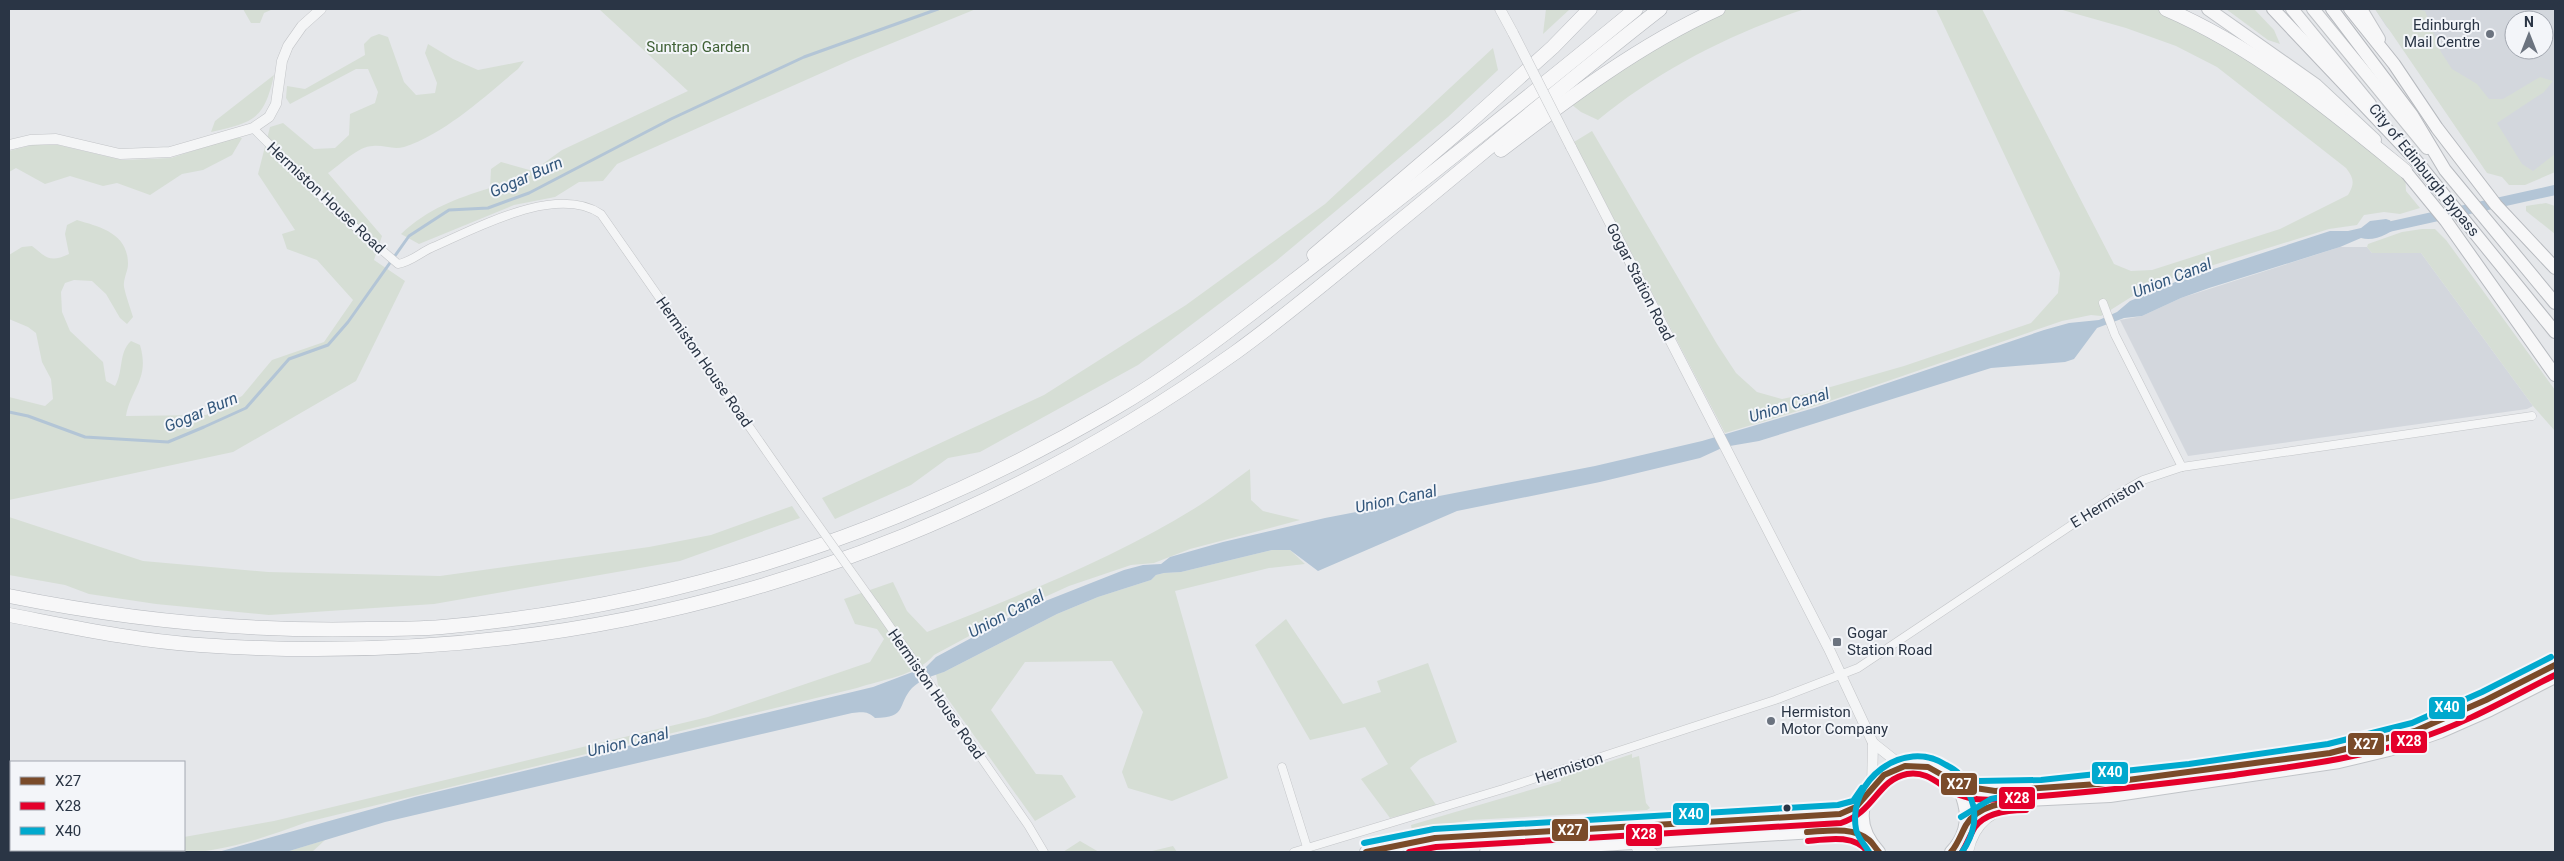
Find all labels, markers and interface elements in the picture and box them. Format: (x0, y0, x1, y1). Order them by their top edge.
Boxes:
north arrow (2504, 10, 2554, 60)
text: N (2524, 14, 2534, 30)
place label: Edinburgh Mail Centre (2404, 16, 2480, 51)
marker: Edinburgh Mail Centre (2484, 28, 2496, 40)
park label: Suntrap Garden (646, 38, 750, 56)
street label: City of Edinburgh Bypass (2365, 100, 2483, 240)
street label: Hermiston House Road (263, 139, 389, 257)
water label: Gogar Burn (487, 152, 565, 202)
street label: Gogar Station Road (1603, 220, 1677, 344)
water label: Union Canal (2130, 254, 2214, 302)
street label: Hermiston House Road (652, 293, 756, 431)
water label: Union Canal (1746, 384, 1832, 426)
water label: Gogar Burn (161, 388, 241, 436)
street label: E Hermiston (2067, 474, 2147, 532)
water label: Union Canal (1353, 481, 1439, 517)
water label: Union Canal (965, 586, 1047, 642)
place label: Gogar Station Road (1847, 624, 1933, 659)
street label: Hermiston House Road (884, 625, 988, 763)
marker: Gogar Station Road (1831, 636, 1843, 648)
line badge: X40 (2428, 696, 2466, 720)
text: X40 (2435, 699, 2459, 715)
place label: Hermiston Motor Company (1781, 703, 1888, 738)
marker: Hermiston Motor Company (1765, 715, 1777, 727)
water label: Union Canal (585, 723, 671, 761)
line badge: X28 (2390, 730, 2428, 754)
line badge: X27 (2347, 732, 2385, 756)
text: X28 (2397, 733, 2421, 749)
text: X27 (2354, 736, 2378, 752)
street label: Hermiston (1533, 749, 1605, 787)
legend (10, 761, 185, 851)
line badge: X40 (2091, 761, 2129, 785)
text: X40 (2098, 764, 2122, 780)
text: X27 (55, 772, 81, 790)
line badge: X27 (1940, 772, 1978, 796)
text: X27 (1947, 776, 1971, 792)
line badge: X28 (1998, 786, 2036, 810)
text: X28 (2005, 790, 2029, 806)
text: X28 (55, 797, 81, 815)
line badge: X40 (1672, 802, 1710, 826)
unlabelled marker (1782, 803, 1792, 813)
text: X40 (1679, 806, 1703, 822)
line badge: X27 (1551, 818, 1589, 842)
text: X40 (55, 822, 81, 840)
text: X27 (1558, 822, 1582, 838)
line badge: X28 (1625, 823, 1663, 847)
text: X28 (1632, 826, 1656, 842)

